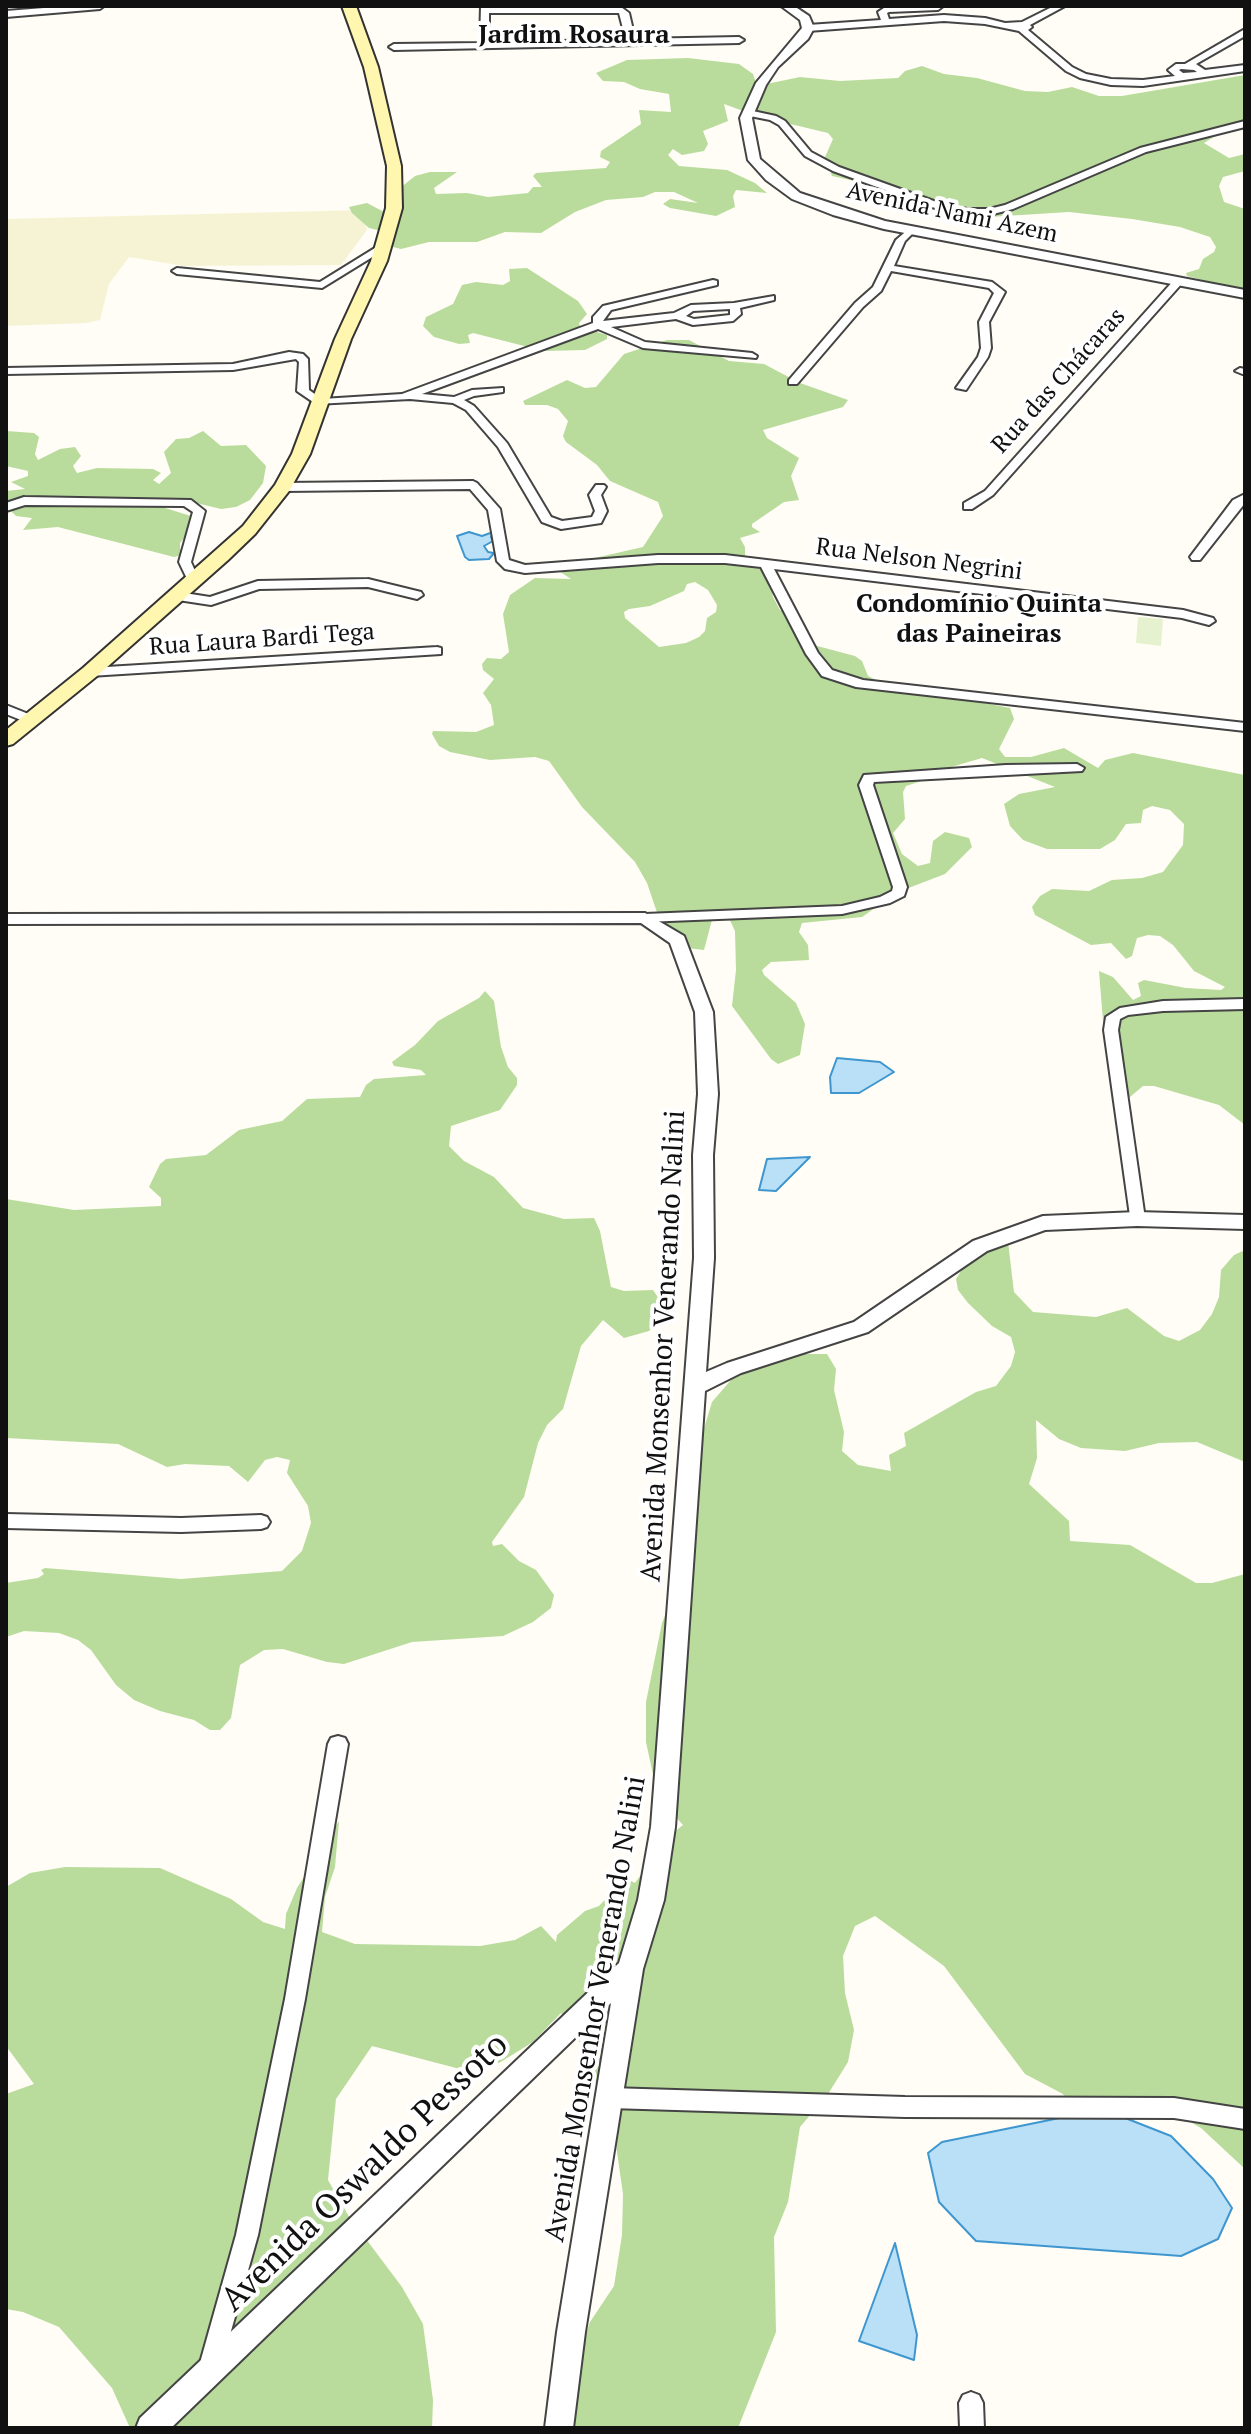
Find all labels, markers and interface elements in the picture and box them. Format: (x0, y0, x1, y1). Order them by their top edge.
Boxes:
district label: Jardim Rosaura (478, 20, 670, 52)
street label: Avenida Nami Azem (844, 177, 1060, 249)
street label: Rua das Chácaras (986, 302, 1132, 460)
street label: Rua Nelson Negrini (814, 533, 1024, 587)
district label: Condomínio Quinta das Paineiras (856, 589, 1102, 650)
street label: Rua Laura Bardi Tega (148, 618, 376, 662)
street label: Avenida Monsenhor Venerando Nalini (635, 1109, 693, 1583)
street label: Avenida Monsenhor Venerando Nalini (538, 1773, 654, 2245)
street label: Avenida Oswaldo Pessoto (213, 2025, 517, 2321)

